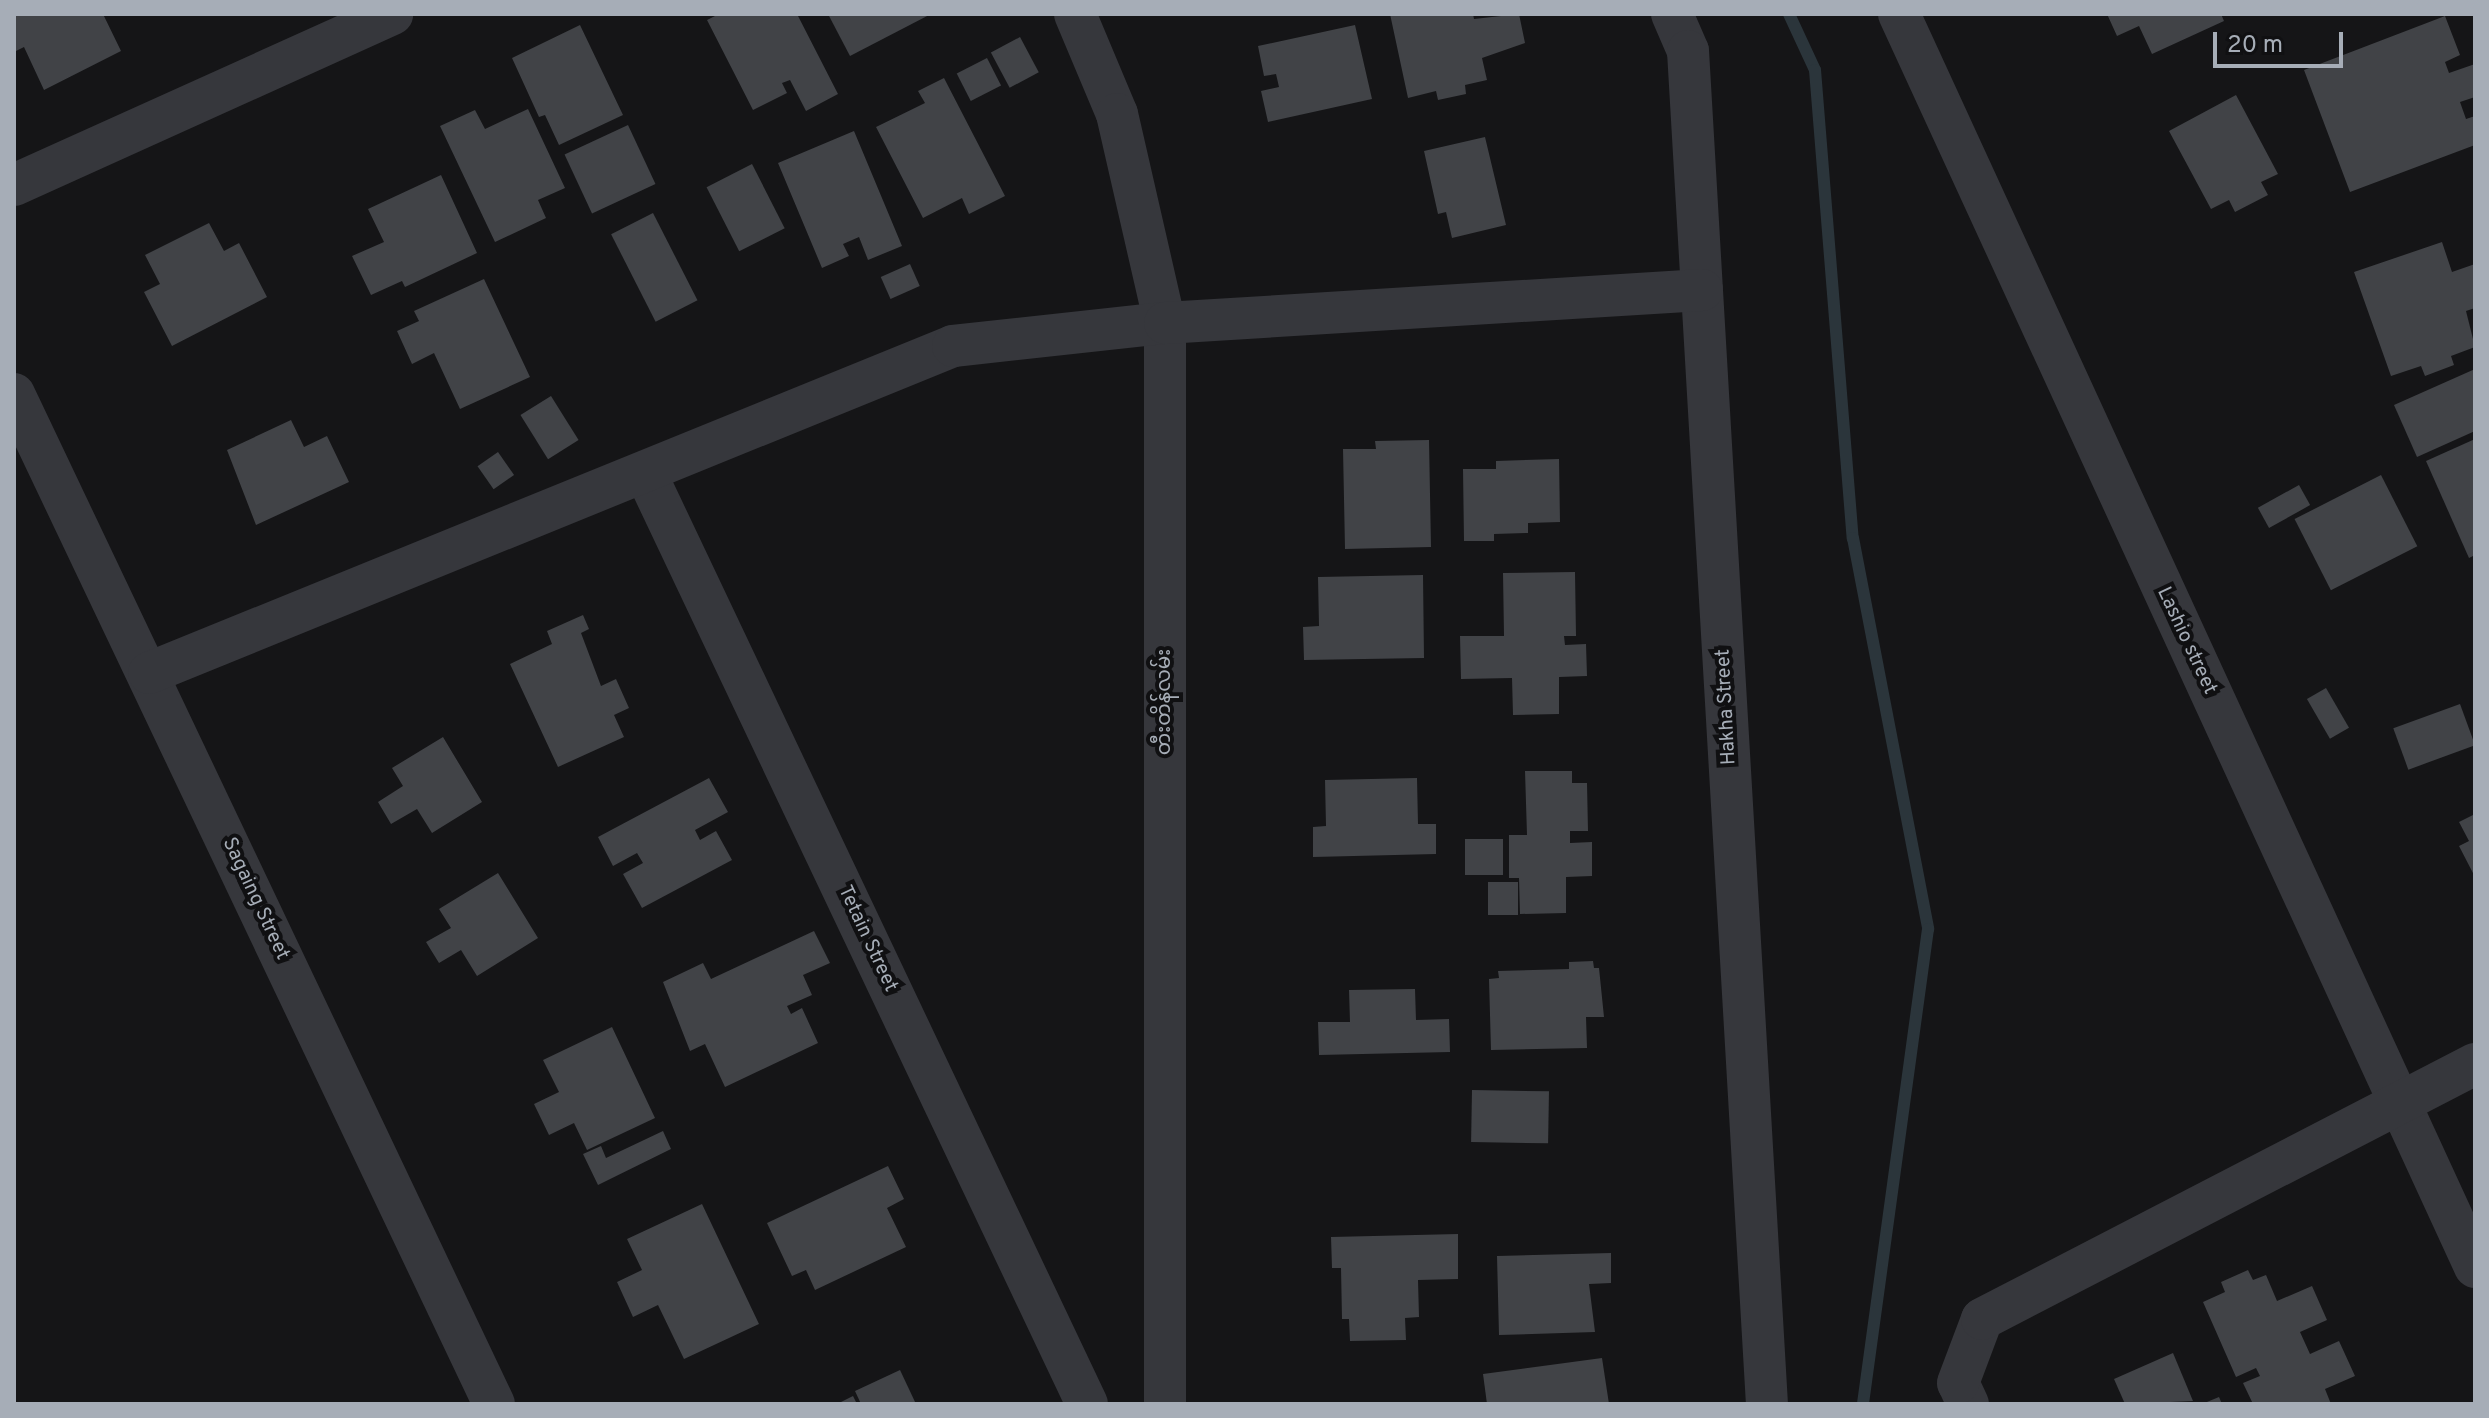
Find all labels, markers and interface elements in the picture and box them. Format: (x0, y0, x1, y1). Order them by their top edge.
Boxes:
scale bar (2217, 16, 2347, 66)
text: 20 m (2227, 31, 2283, 61)
street label: Lashio street (2151, 583, 2221, 699)
street label: Hakha Street (1712, 648, 1742, 766)
street label: တီးတိန်လမ်း (1153, 649, 1177, 755)
street label: Sagaing Street (216, 834, 294, 964)
street label: Tetain Street (832, 882, 902, 996)

